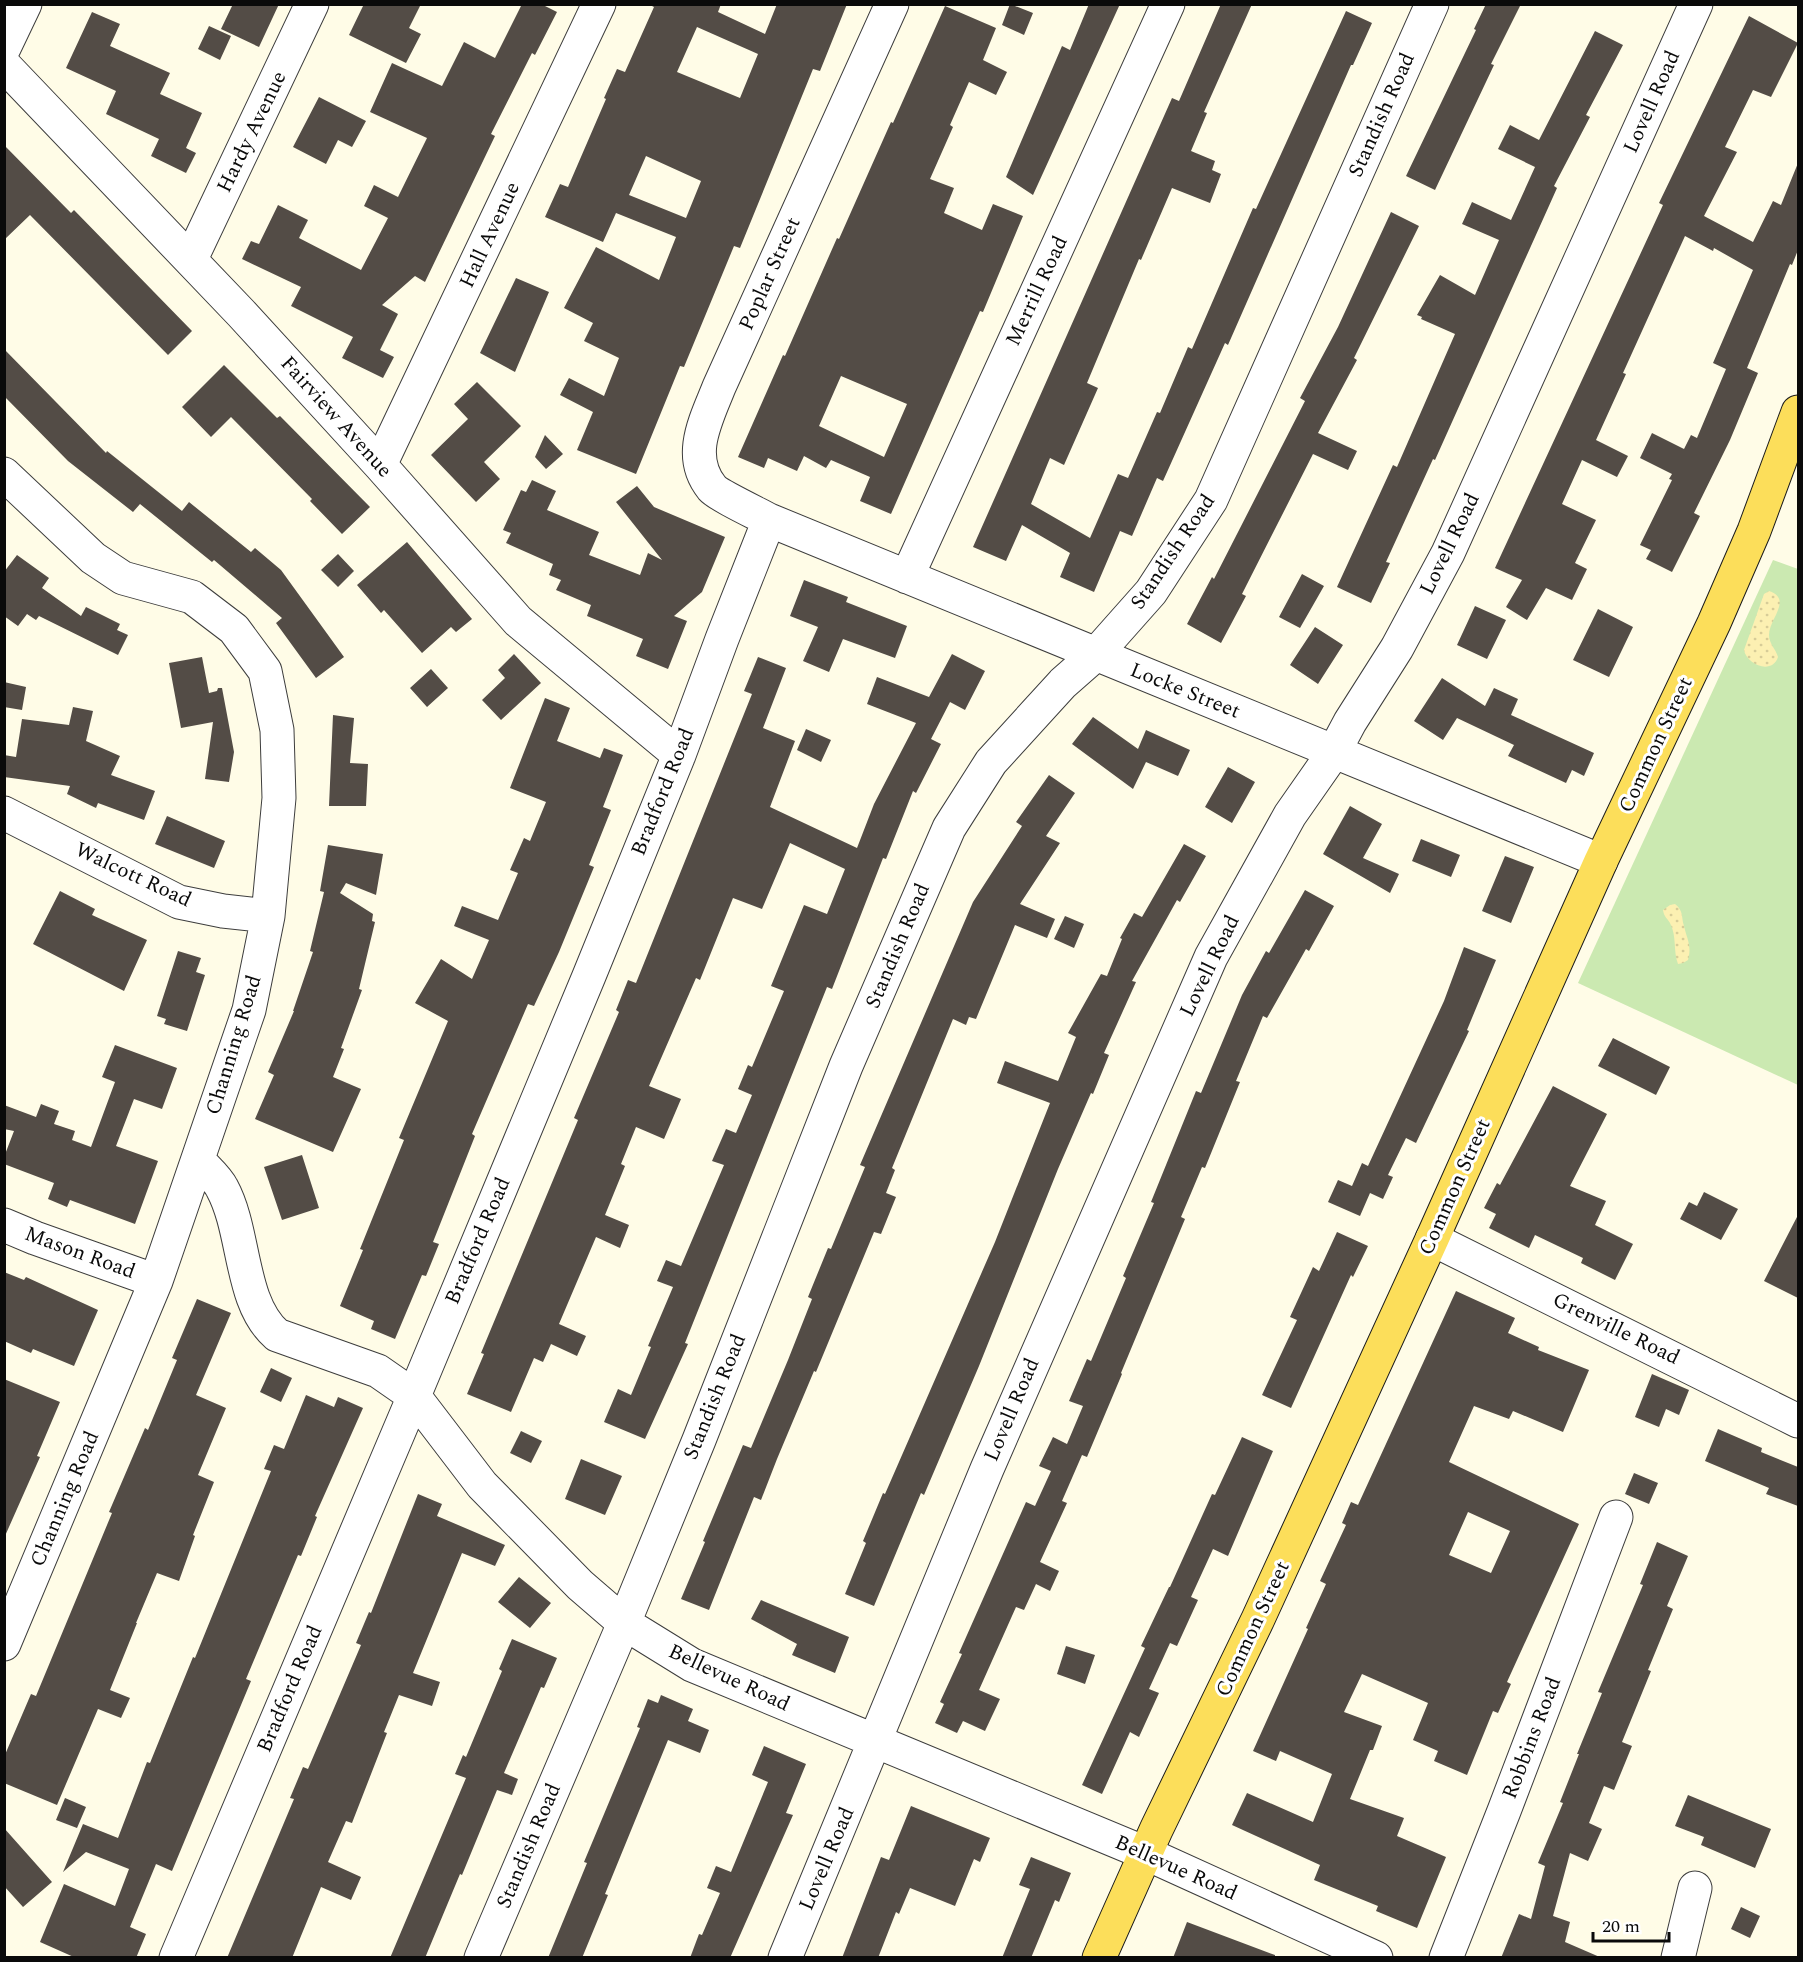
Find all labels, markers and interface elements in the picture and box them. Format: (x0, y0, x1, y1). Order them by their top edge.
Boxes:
street label: Lovell Road (1615, 45, 1689, 159)
street label: Standish Road (1340, 48, 1424, 182)
street label: Hardy Avenue (209, 66, 295, 198)
street label: Hall Avenue (451, 177, 529, 293)
street label: Poplar Street (731, 212, 809, 336)
street label: Merrill Road (997, 231, 1077, 351)
street label: Fairview Avenue (272, 349, 400, 485)
street label: Standish Road (1122, 488, 1224, 616)
street label: Lovell Road (1412, 488, 1488, 600)
street label: Locke Street (1125, 654, 1245, 728)
street label: Common Street (1611, 672, 1701, 818)
street label: Bradford Road (623, 723, 703, 861)
street label: Walcott Road (69, 834, 197, 916)
street label: Standish Road (857, 878, 939, 1014)
street label: Lovell Road (1172, 910, 1248, 1022)
street label: Channing Road (198, 971, 270, 1119)
street label: Common Street (1411, 1114, 1499, 1260)
street label: Bradford Road (437, 1172, 519, 1310)
street label: Mason Road (20, 1218, 140, 1288)
street label: Grenville Road (1547, 1284, 1685, 1374)
street label: Standish Road (675, 1329, 755, 1465)
street label: Lovell Road (976, 1353, 1048, 1467)
street label: Channing Road (22, 1426, 108, 1572)
street label: Common Street (1208, 1556, 1298, 1702)
street label: Bradford Road (249, 1620, 331, 1758)
street label: Bellevue Road (663, 1636, 795, 1720)
street label: Robbins Road (1494, 1672, 1570, 1804)
street label: Standish Road (488, 1778, 570, 1914)
street label: Lovell Road (791, 1802, 863, 1916)
street label: Bellevue Road (1110, 1827, 1242, 1909)
scale bar (1593, 1905, 1670, 1943)
text: 20 m (1602, 1913, 1640, 1940)

